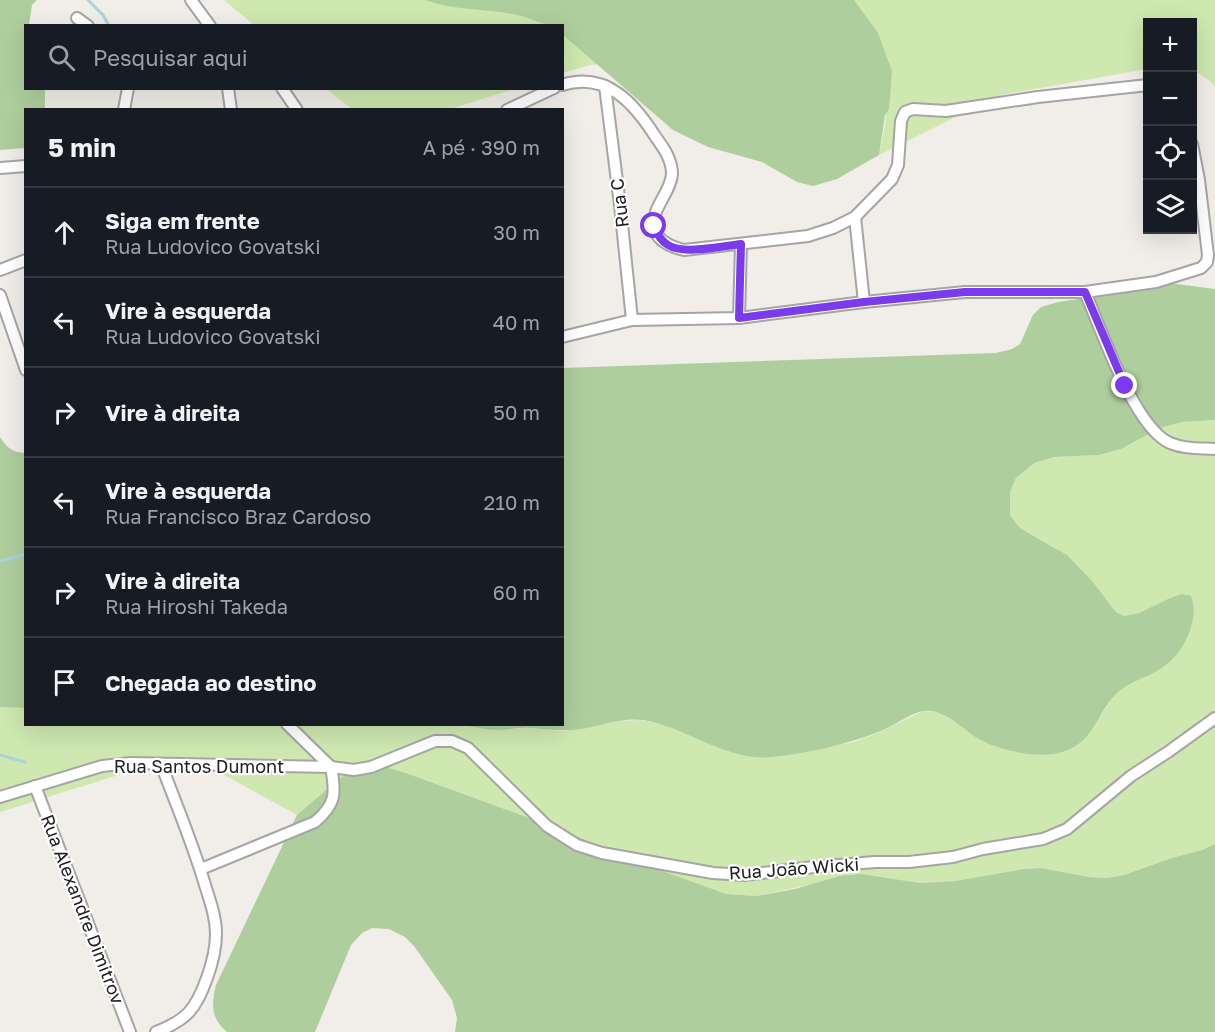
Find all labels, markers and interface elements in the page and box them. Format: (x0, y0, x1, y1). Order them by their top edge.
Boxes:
map controls (1143, 18, 1197, 234)
button: + (1143, 18, 1197, 72)
search box (24, 24, 564, 90)
icon: search (45, 41, 78, 74)
text: Pesquisar aqui (93, 44, 248, 71)
button: − (1143, 72, 1197, 126)
button: locate (1143, 126, 1197, 180)
text: 5 min (48, 132, 116, 163)
text: A pé · 390 m (423, 135, 540, 159)
street label: Rua C (605, 177, 633, 229)
button: layers (1143, 180, 1197, 234)
text: Siga em frente (105, 207, 260, 234)
route start (640, 212, 666, 238)
icon: ahead (48, 216, 81, 249)
text: 30 m (493, 220, 540, 244)
text: Rua Ludovico Govatski (105, 234, 321, 258)
text: Vire à esquerda (105, 297, 271, 324)
icon: left (48, 306, 81, 339)
text: 40 m (493, 310, 540, 334)
text: Rua Ludovico Govatski (105, 324, 321, 348)
route end (1111, 372, 1137, 398)
icon: right (48, 396, 81, 429)
text: Vire à direita (105, 399, 240, 426)
text: 50 m (493, 400, 540, 424)
text: Vire à esquerda (105, 477, 271, 504)
icon: left (48, 486, 81, 519)
text: 210 m (484, 490, 540, 514)
text: Rua Francisco Braz Cardoso (105, 504, 371, 528)
text: Vire à direita (105, 567, 240, 594)
icon: right (48, 576, 81, 609)
text: 60 m (493, 580, 540, 604)
text: Rua Hiroshi Takeda (105, 594, 288, 618)
icon: arrive (48, 666, 81, 699)
text: Chegada ao destino (105, 669, 317, 696)
street label: Rua Santos Dumont (114, 755, 284, 777)
street label: Rua Alexandre Dimitrov (37, 811, 129, 1007)
street label: Rua João Wicki (728, 852, 860, 884)

